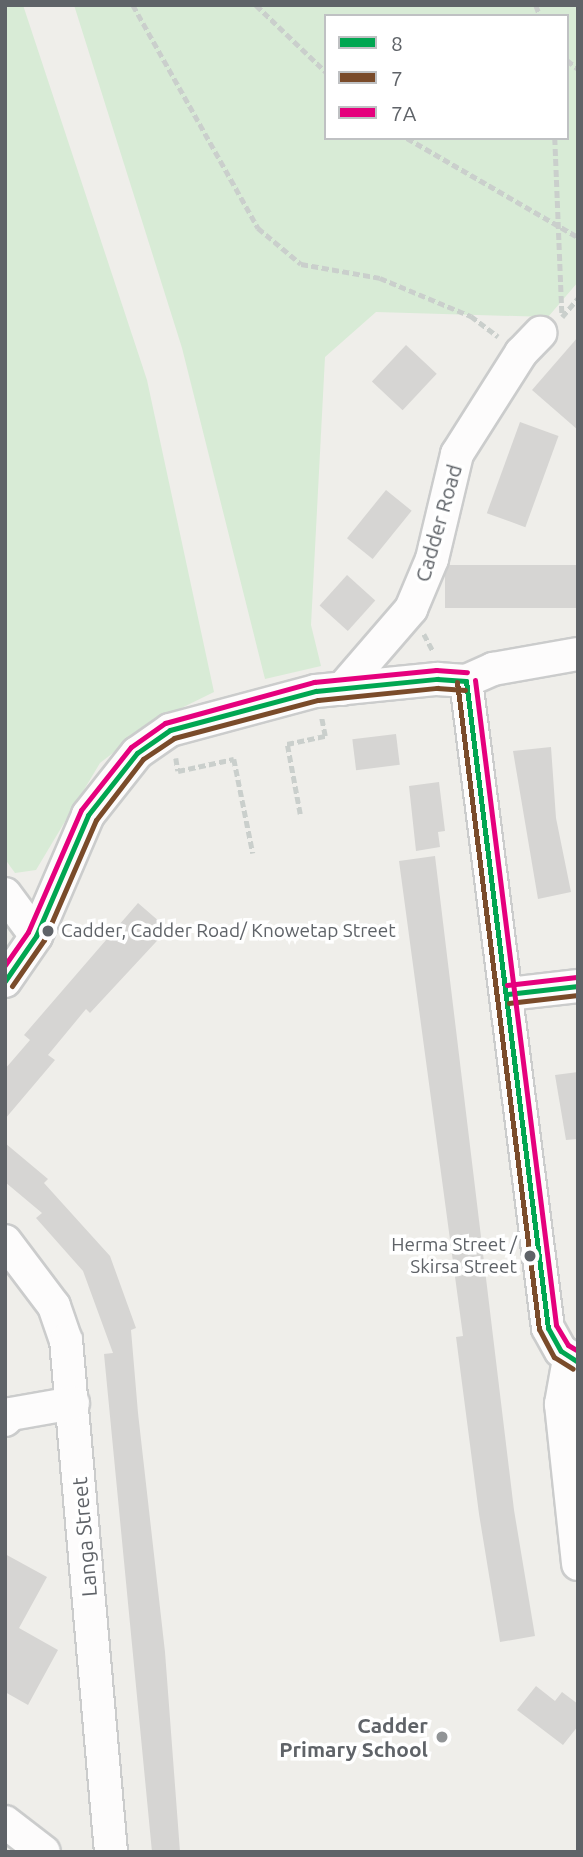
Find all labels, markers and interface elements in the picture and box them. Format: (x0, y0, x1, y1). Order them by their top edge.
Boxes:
legend (324, 14, 569, 140)
text: 8 (391, 31, 403, 55)
text: 7 (391, 66, 403, 90)
text: 7A (391, 101, 417, 125)
street label: Cadder Road (409, 461, 467, 585)
place label: Cadder, Cadder Road/ Knowetap Street (61, 920, 396, 942)
marker: Cadder, Cadder Road/ Knowetap Street (41, 924, 55, 938)
place label: Herma Street / Skirsa Street (391, 1234, 517, 1278)
marker: Herma Street / Skirsa Street (523, 1249, 537, 1263)
street label: Langa Street (66, 1476, 102, 1598)
place label: Cadder Primary School (279, 1712, 428, 1762)
marker: Cadder Primary School (434, 1729, 450, 1745)

